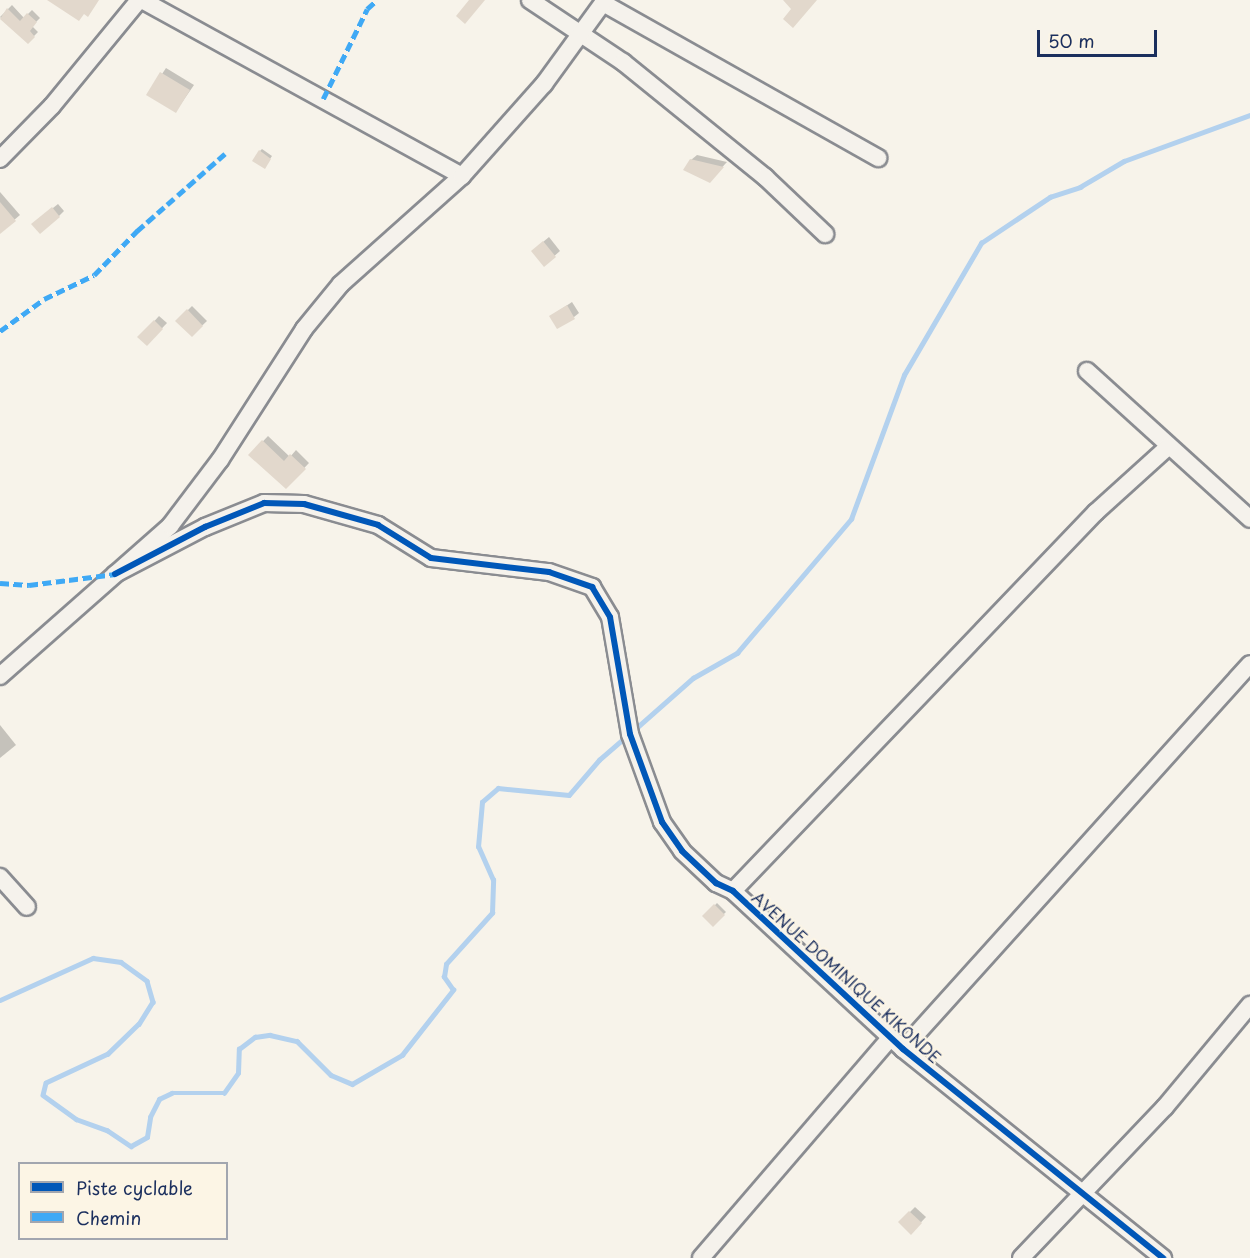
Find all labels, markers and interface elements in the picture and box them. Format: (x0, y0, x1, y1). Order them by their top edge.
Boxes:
scale bar (1040, 18, 1160, 56)
text: 50 m (1048, 27, 1095, 54)
street label: AVENUE DOMINIQUE KIKONDE (749, 887, 945, 1067)
legend (18, 1162, 228, 1240)
text: Piste cyclable (76, 1174, 193, 1201)
text: Chemin (76, 1204, 141, 1231)

